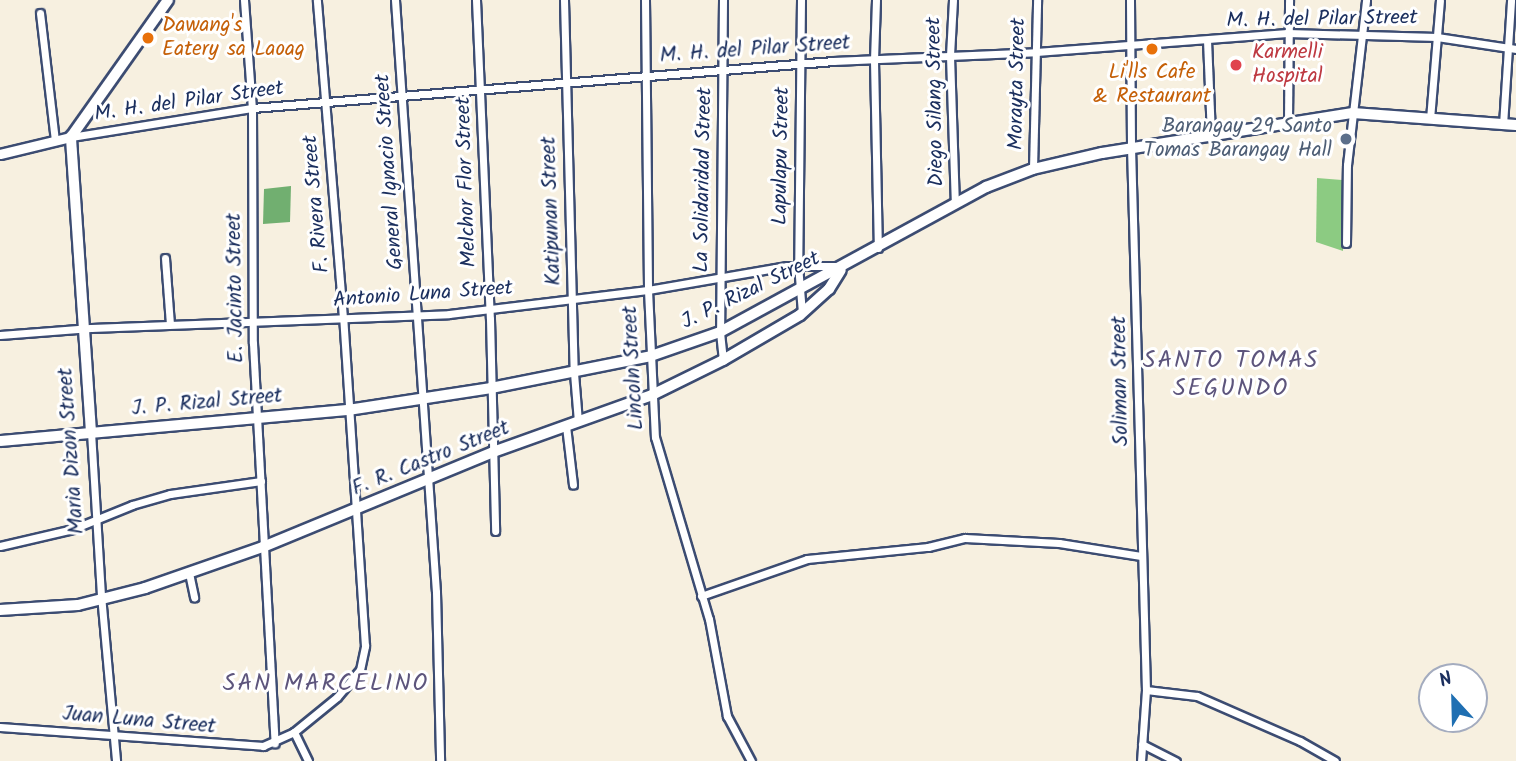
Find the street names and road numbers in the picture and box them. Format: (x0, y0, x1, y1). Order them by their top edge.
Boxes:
street label: M. H. del Pilar Street (1226, 6, 1418, 34)
street label: Diego Silang Street (922, 17, 950, 187)
street label: Morayta Street (1004, 18, 1032, 150)
street label: M. H. del Pilar Street (659, 31, 851, 69)
street label: General Ignacio Street (371, 73, 409, 271)
street label: M. H. del Pilar Street (93, 76, 285, 128)
street label: La Solidaridad Street (690, 87, 718, 273)
street label: Lapulapu Street (768, 87, 796, 225)
street label: Melchor Flor Street (451, 96, 483, 268)
street label: F. Rivera Street (298, 134, 336, 274)
street label: Katipunan Street (537, 136, 567, 286)
street label: E. Jacinto Street (222, 213, 250, 363)
street label: J. P. Rizal Street (678, 247, 824, 335)
street label: Antonio Luna Street (332, 276, 514, 314)
street label: Lincoln Street (618, 305, 650, 431)
street label: Soliman Street (1107, 316, 1135, 446)
street label: Maria Dizon Street (54, 367, 90, 535)
street label: J. P. Rizal Street (131, 384, 283, 422)
street label: F. R. Castro Street (349, 416, 513, 502)
street label: Juan Luna Street (61, 702, 217, 740)

